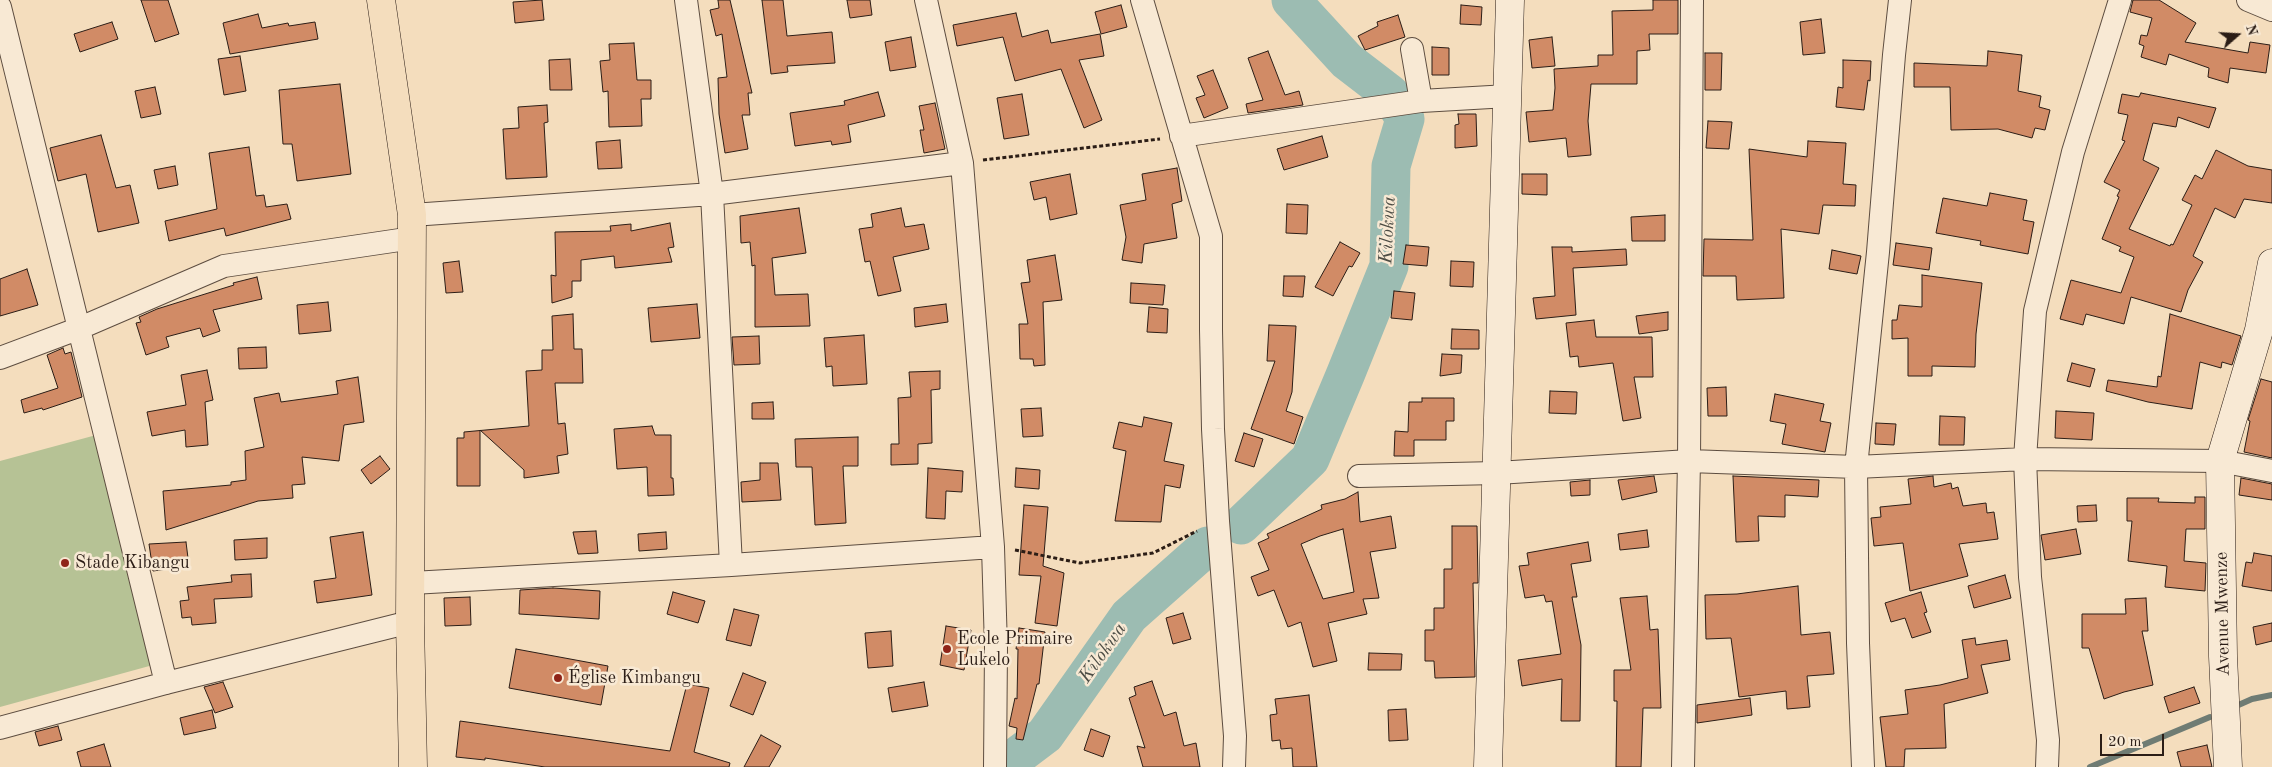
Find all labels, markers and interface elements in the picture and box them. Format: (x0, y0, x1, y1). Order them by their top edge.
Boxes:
north arrow (2212, 10, 2262, 60)
text: N (2243, 23, 2260, 37)
water label: Kilokwa (1375, 195, 1401, 265)
place label: Stade Kibangu (75, 552, 190, 574)
street label: Avenue Mwenze (2211, 552, 2235, 676)
marker: Stade Kibangu (59, 557, 71, 569)
water label: Kilokwa (1074, 619, 1132, 687)
place label: Ecole Primaire Lukelo (957, 628, 1073, 670)
marker: Ecole Primaire Lukelo (941, 643, 953, 655)
place label: Église Kimbangu (568, 667, 701, 689)
marker: Église Kimbangu (552, 672, 564, 684)
scale bar (2102, 724, 2166, 756)
text: 20 m (2108, 735, 2142, 750)

